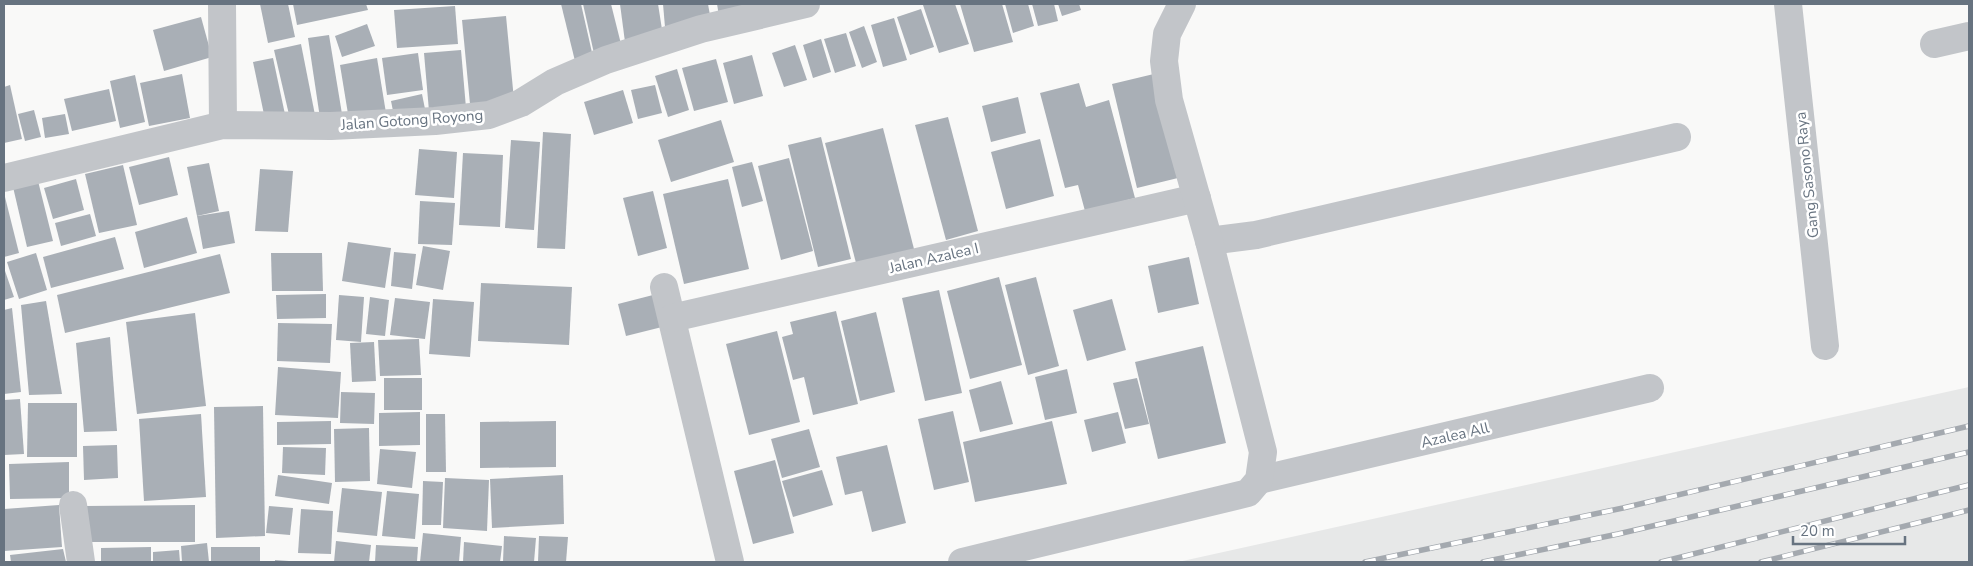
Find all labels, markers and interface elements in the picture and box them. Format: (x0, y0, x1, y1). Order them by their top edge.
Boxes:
street label: Jalan Gotong Royong (339, 105, 484, 135)
street label: Gang Sasono Raya (1790, 111, 1824, 239)
street label: Jalan Azalea I (886, 238, 981, 278)
street label: Azalea All (1419, 417, 1492, 453)
scale bar (1793, 514, 1906, 546)
text: 20 m (1800, 521, 1835, 541)

